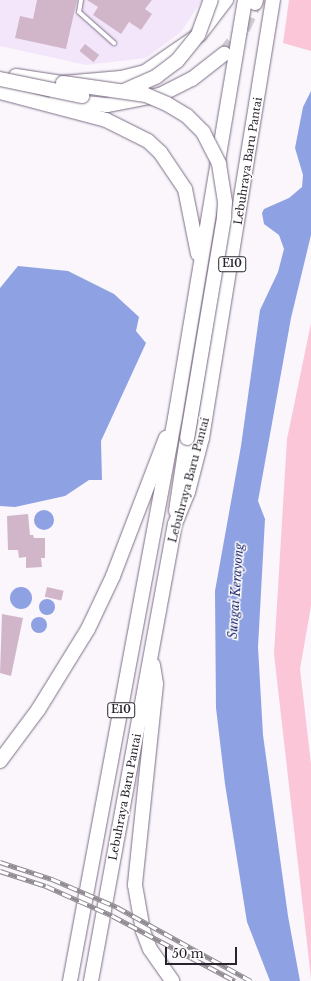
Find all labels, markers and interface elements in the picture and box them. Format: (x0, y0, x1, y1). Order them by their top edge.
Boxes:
street label: Lebuhraya Baru Pantai (231, 96, 265, 226)
road number: E10 (218, 256, 246, 272)
street label: Lebuhraya Baru Pantai (166, 416, 212, 544)
water label: Sungai Kerayong (225, 543, 247, 639)
road number: E10 (107, 702, 135, 718)
street label: Lebuhraya Baru Pantai (106, 732, 144, 862)
scale bar (167, 939, 239, 965)
text: 50 m (172, 946, 204, 961)

